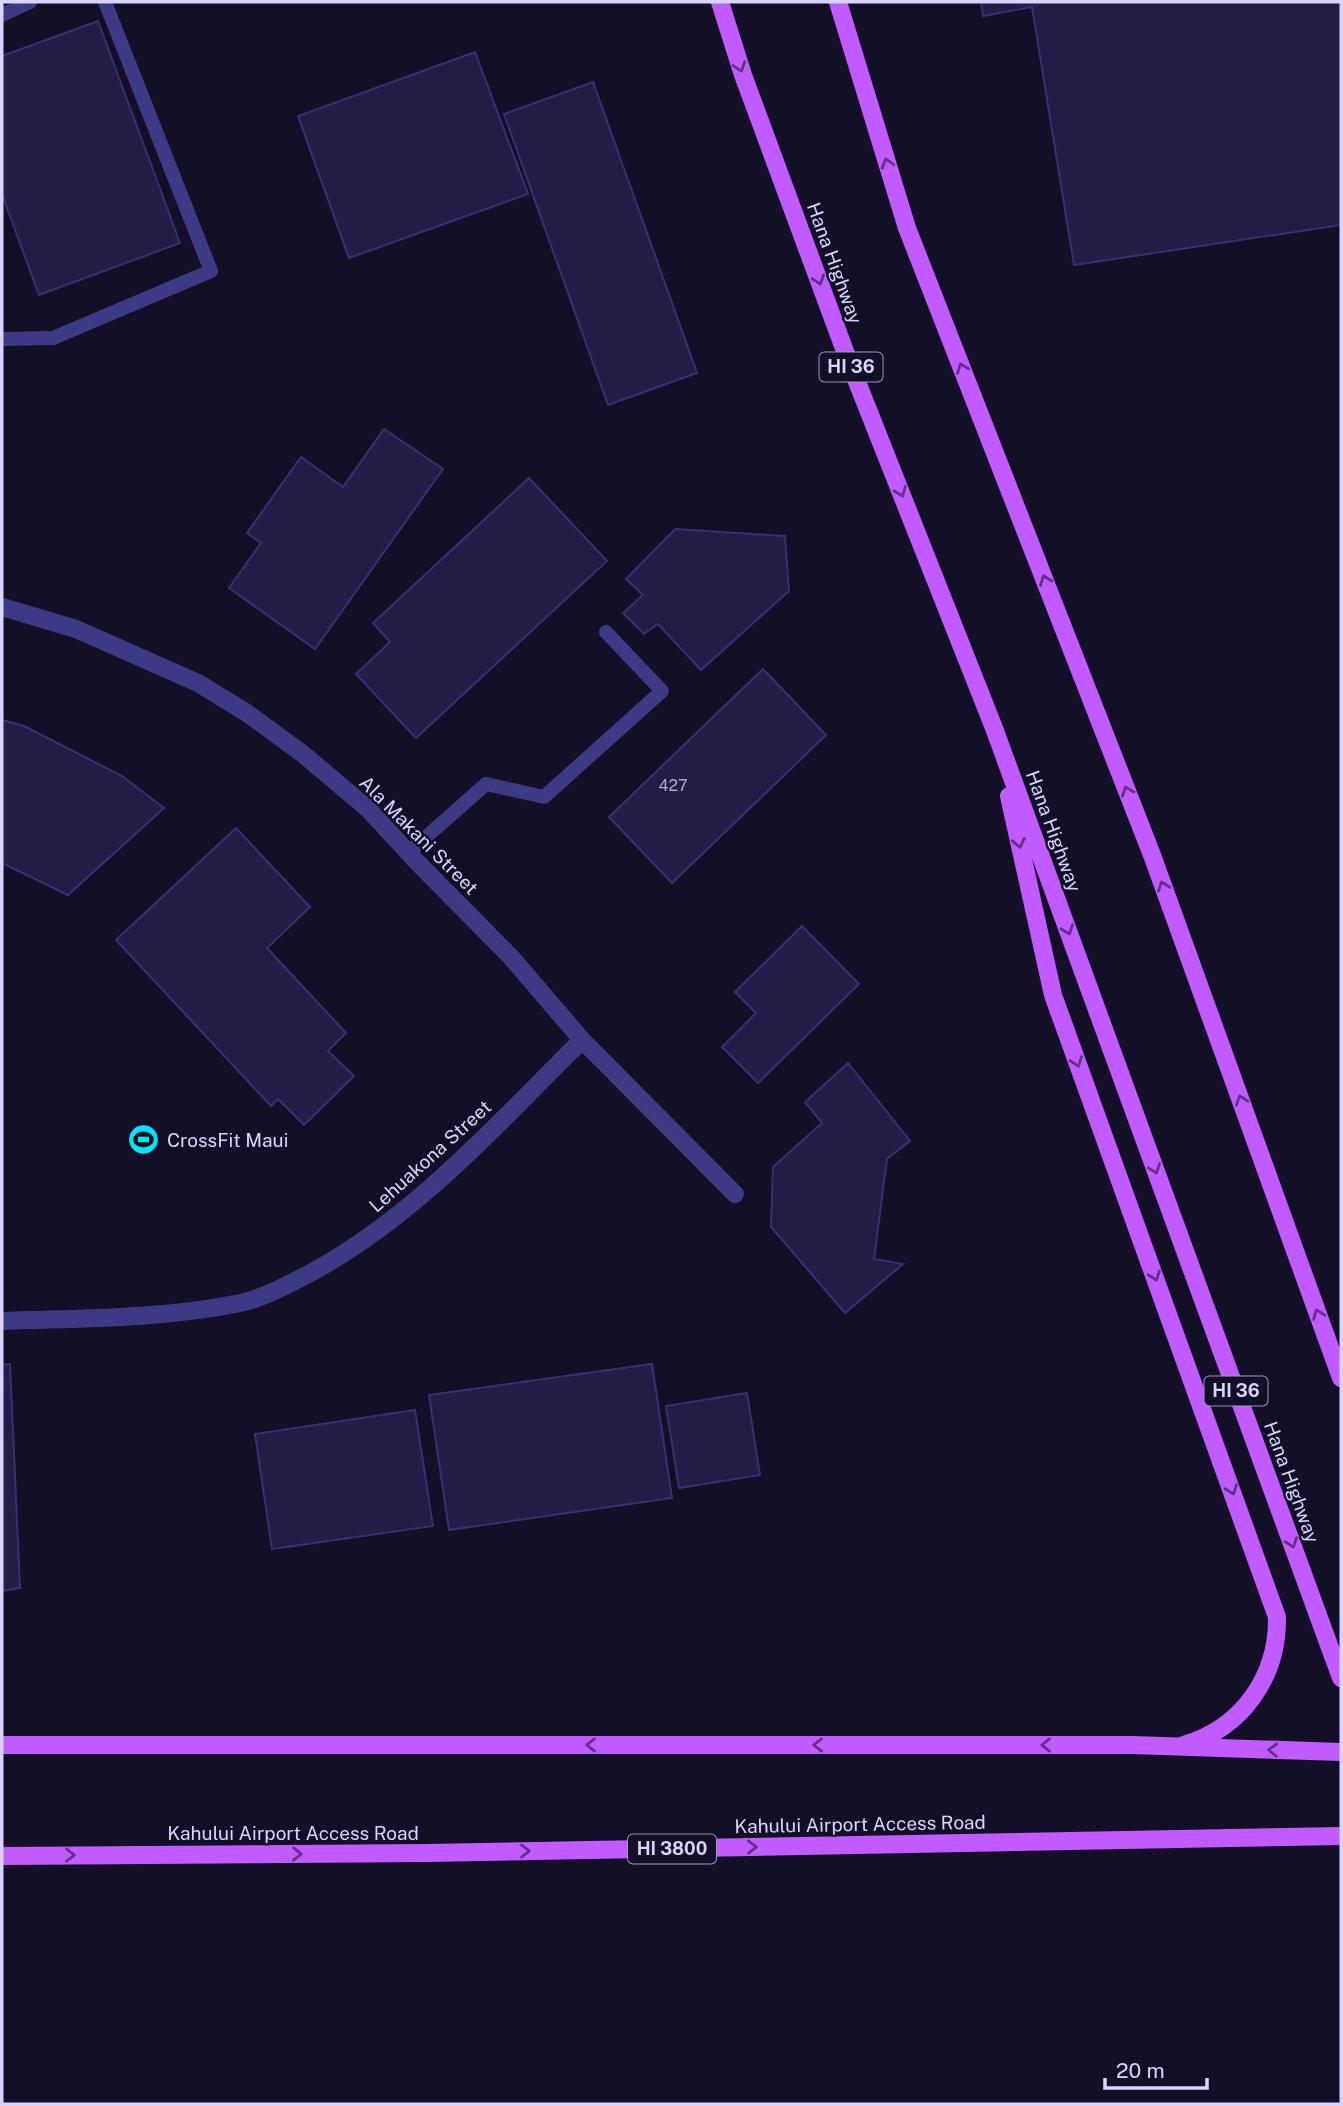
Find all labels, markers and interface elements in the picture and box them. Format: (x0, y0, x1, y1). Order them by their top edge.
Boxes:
one-way arrow (732, 60, 747, 72)
one-way arrow (881, 157, 896, 169)
street label: Hana Highway (803, 199, 867, 327)
one-way arrow (811, 274, 825, 286)
road number: HI 36 (820, 352, 882, 382)
one-way arrow (956, 362, 970, 374)
one-way arrow (893, 486, 907, 498)
one-way arrow (1039, 574, 1053, 586)
street label: Hana Highway (1022, 767, 1086, 895)
street label: Ala Makani Street (355, 771, 483, 899)
house number: 427 (658, 776, 688, 795)
one-way arrow (1122, 786, 1136, 798)
one-way arrow (1011, 837, 1026, 849)
one-way arrow (1158, 880, 1172, 892)
one-way arrow (1060, 924, 1074, 936)
one-way arrow (1069, 1056, 1083, 1068)
one-way arrow (1235, 1094, 1249, 1106)
street label: Lehuakona Street (365, 1096, 495, 1216)
sports icon: CrossFit Maui (127, 1123, 161, 1157)
place label: CrossFit Maui (167, 1129, 288, 1151)
one-way arrow (1147, 1162, 1161, 1174)
one-way arrow (1146, 1270, 1160, 1282)
one-way arrow (1312, 1308, 1326, 1320)
road number: HI 36 (1204, 1376, 1268, 1406)
street label: Hana Highway (1260, 1418, 1324, 1546)
one-way arrow (1224, 1483, 1238, 1495)
one-way arrow (1284, 1537, 1298, 1549)
one-way arrow (585, 1737, 595, 1753)
one-way arrow (812, 1737, 823, 1753)
one-way arrow (1040, 1737, 1050, 1753)
one-way arrow (1267, 1742, 1278, 1758)
street label: Kahului Airport Access Road (734, 1811, 986, 1837)
street label: Kahului Airport Access Road (167, 1822, 419, 1844)
road number: HI 3800 (628, 1835, 716, 1864)
one-way arrow (748, 1839, 758, 1855)
one-way arrow (520, 1844, 531, 1859)
one-way arrow (293, 1846, 303, 1862)
one-way arrow (65, 1847, 76, 1863)
scale bar (1105, 2046, 1206, 2090)
text: 20 m (1116, 2058, 1165, 2083)

